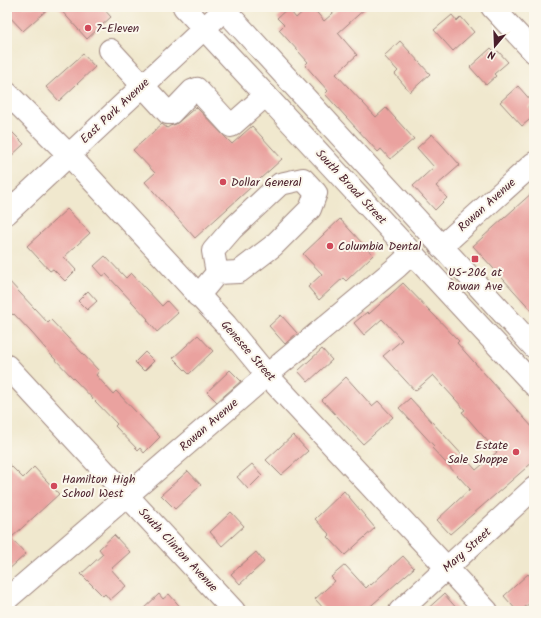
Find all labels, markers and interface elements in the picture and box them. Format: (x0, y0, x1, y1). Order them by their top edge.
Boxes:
place label: 7-Eleven (96, 19, 139, 38)
marker: 7-Eleven (83, 23, 93, 33)
north arrow (475, 26, 515, 66)
text: N (486, 45, 498, 64)
street label: East Park Avenue (76, 73, 154, 148)
street label: South Broad Street (311, 145, 391, 229)
place label: Dollar General (231, 173, 302, 192)
street label: Rowan Avenue (454, 173, 521, 236)
marker: Dollar General (218, 177, 228, 187)
place label: Columbia Dental (338, 237, 421, 256)
marker: Columbia Dental (325, 241, 335, 251)
marker: US-206 at Rowan Ave (470, 254, 480, 264)
place label: US-206 at Rowan Ave (447, 263, 503, 296)
street label: Genesee Street (216, 316, 280, 386)
street label: Rowan Avenue (175, 394, 243, 456)
place label: Estate Sale Shoppe (448, 436, 509, 469)
marker: Estate Sale Shoppe (511, 447, 521, 457)
place label: Hamilton High School West (62, 470, 135, 503)
marker: Hamilton High School West (49, 481, 59, 491)
street label: South Clinton Avenue (134, 503, 223, 597)
street label: Mary Street (438, 523, 496, 577)

